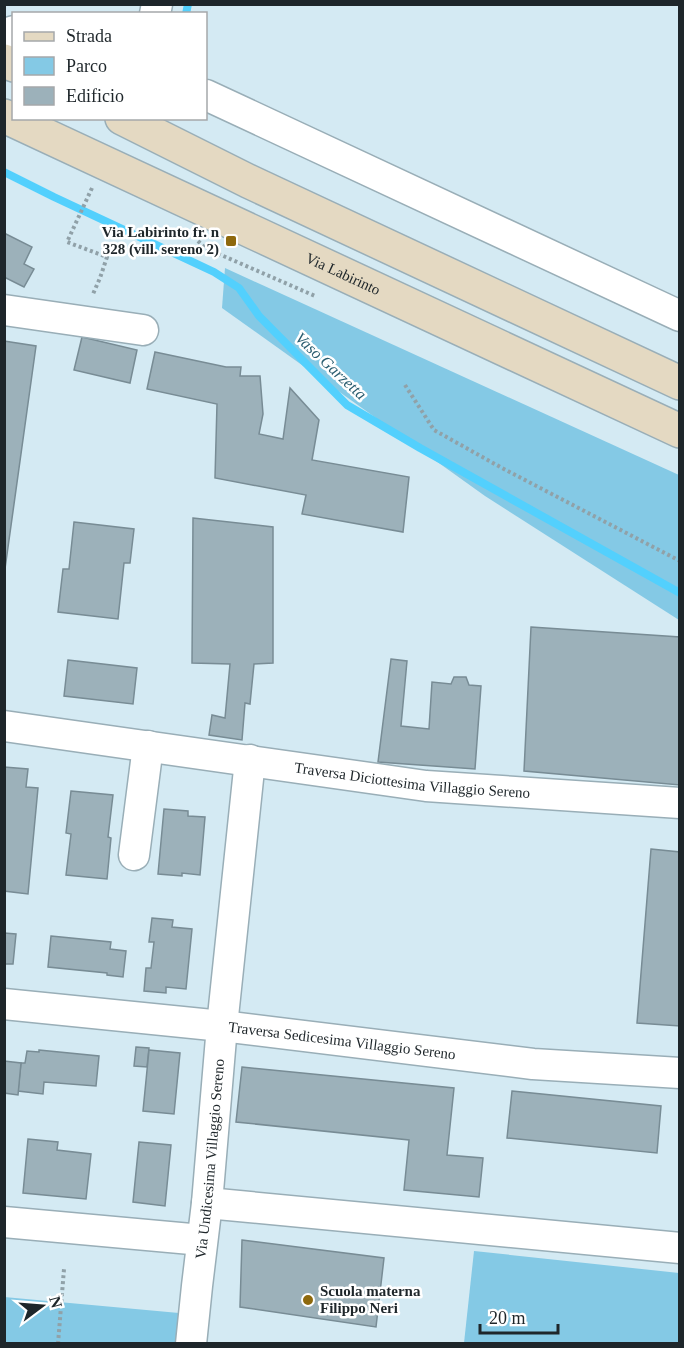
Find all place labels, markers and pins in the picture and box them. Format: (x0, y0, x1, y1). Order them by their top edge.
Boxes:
place label: Via Labirinto fr. n 328 (vill. sereno 2) (102, 224, 220, 258)
marker: Via Labirinto fr. n 328 (vill. sereno 2) (224, 234, 238, 248)
place label: Scuola materna Filippo Neri (320, 1283, 421, 1316)
marker: Scuola materna Filippo Neri (301, 1293, 315, 1307)

